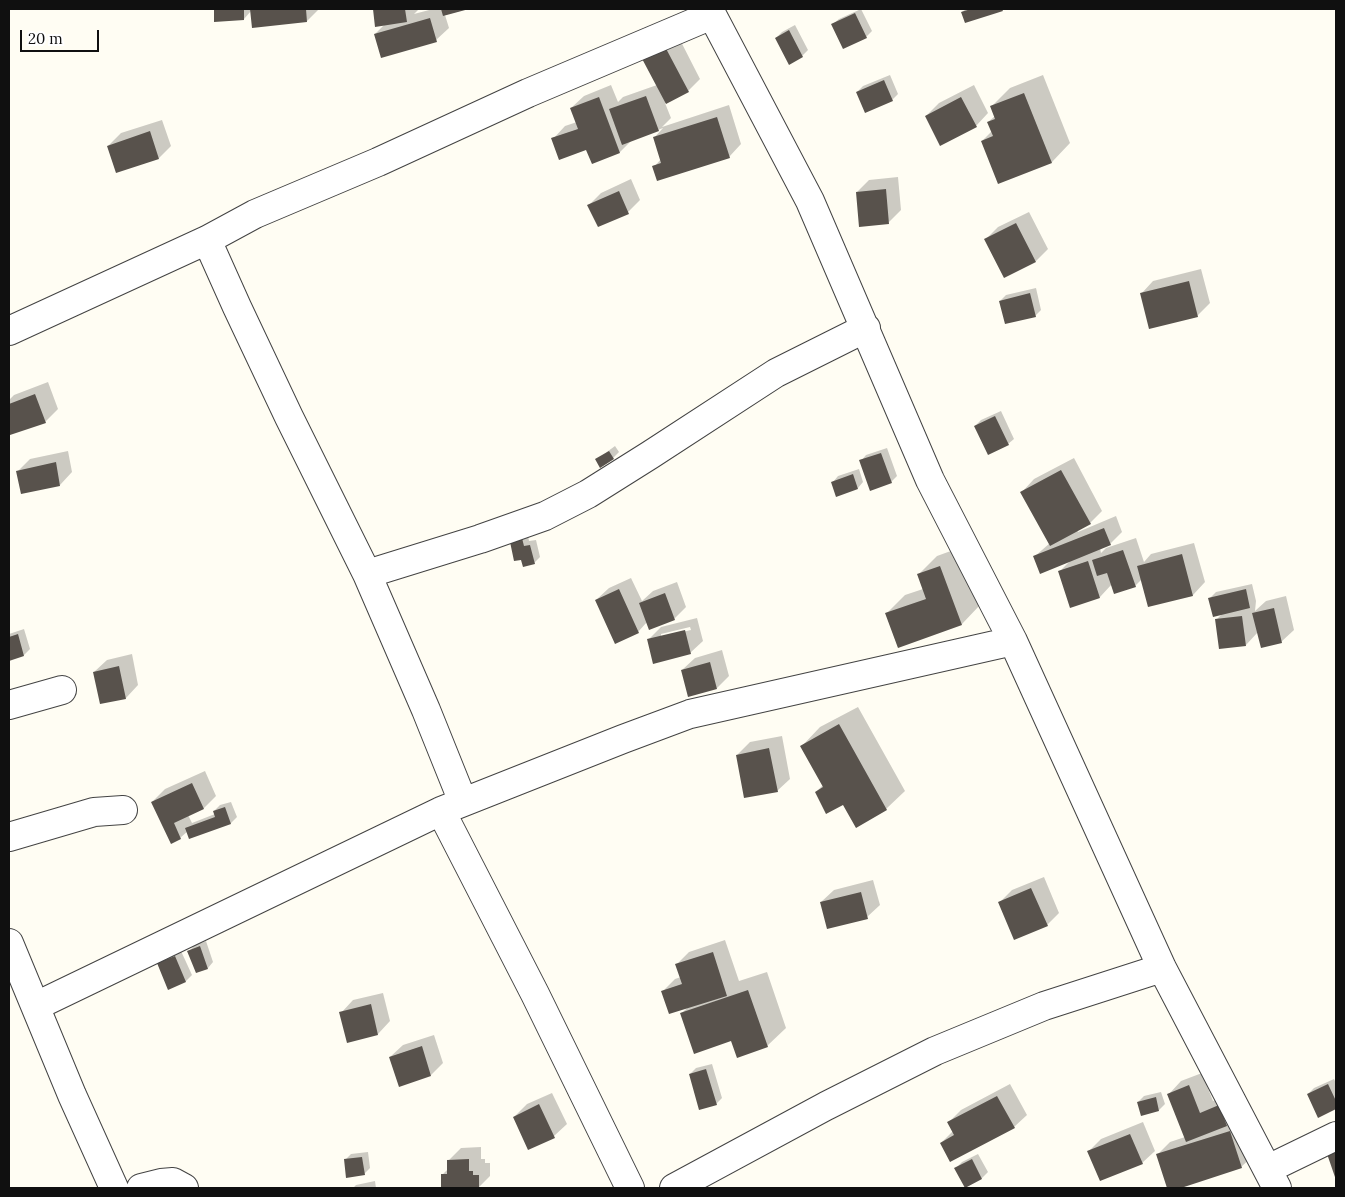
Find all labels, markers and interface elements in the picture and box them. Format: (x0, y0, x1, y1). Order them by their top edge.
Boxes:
scale bar (22, 20, 101, 52)
text: 20 m (28, 29, 63, 48)

